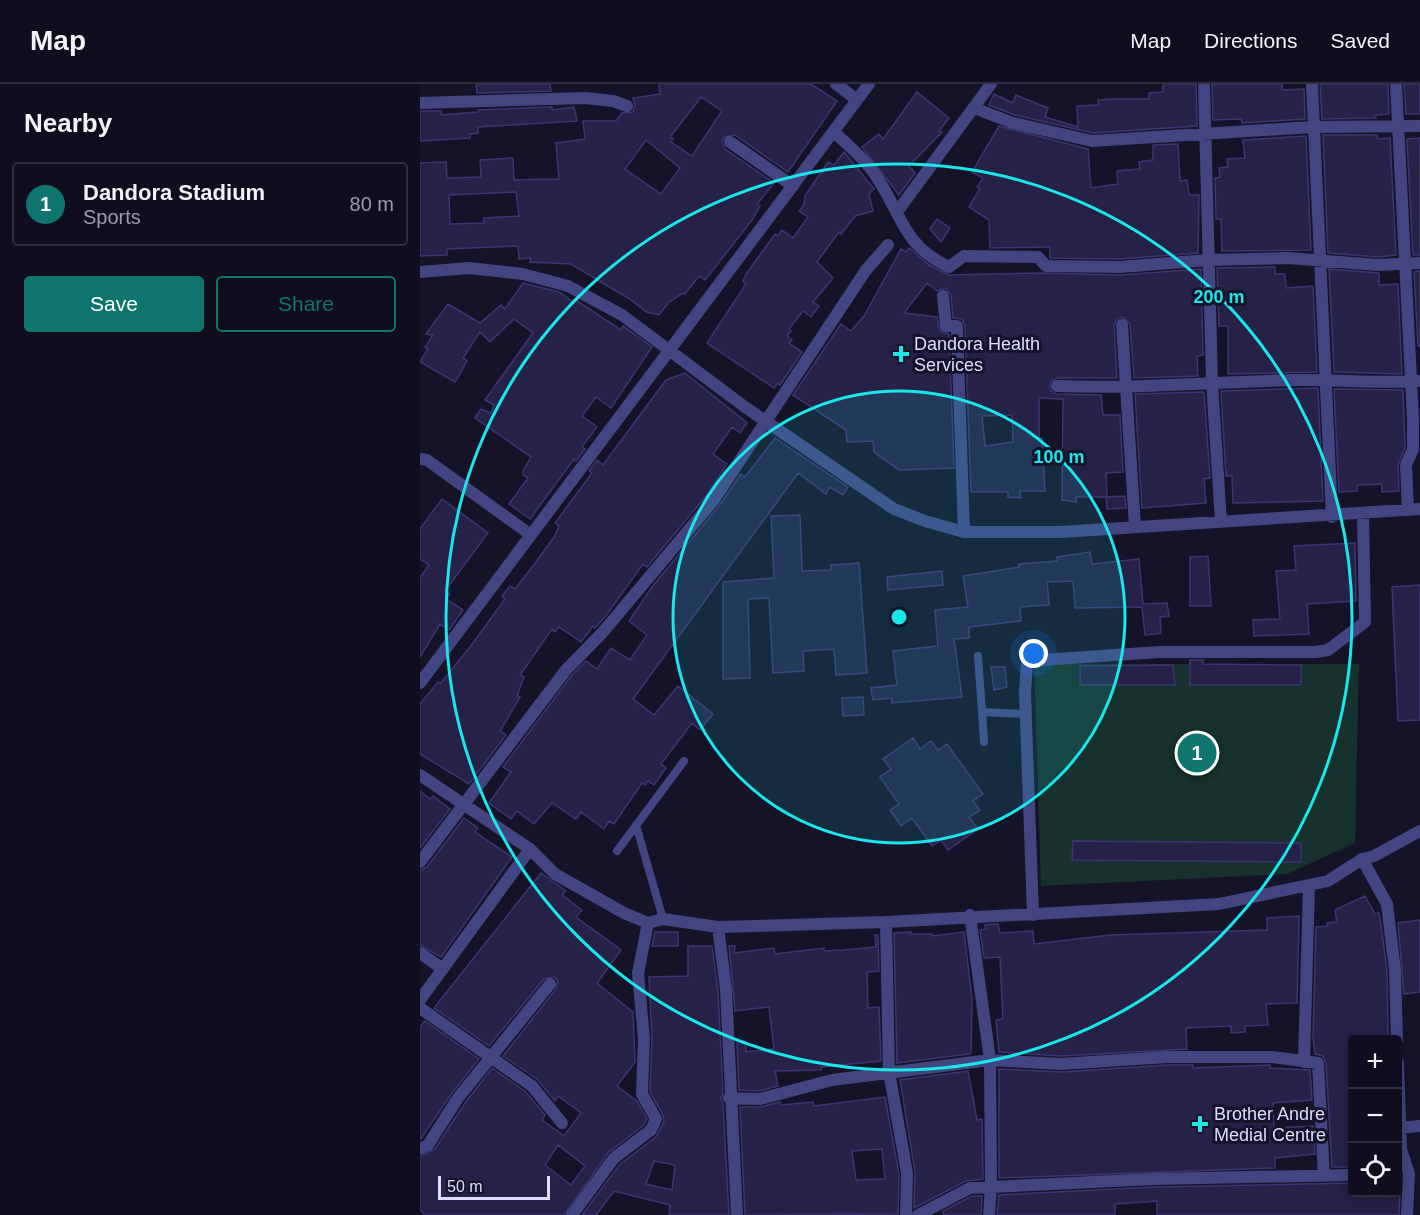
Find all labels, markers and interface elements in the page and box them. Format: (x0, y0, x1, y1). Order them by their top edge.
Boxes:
text: Map (30, 25, 86, 56)
text: Map (1130, 29, 1171, 52)
text: Directions (1204, 29, 1297, 52)
text: Saved (1330, 29, 1390, 52)
text: Nearby (24, 108, 112, 138)
text: Dandora Stadium (83, 180, 265, 205)
text: 1 (40, 193, 51, 215)
text: 80 m (350, 193, 394, 215)
text: Sports (83, 206, 141, 228)
button: Save (24, 276, 204, 332)
button: Share (216, 276, 396, 332)
text: 200 m (1193, 287, 1245, 307)
place label: Dandora Health Services (914, 334, 1040, 375)
marker: Dandora Health Services (892, 345, 910, 363)
text: 100 m (1033, 447, 1085, 467)
centre of rings (889, 607, 909, 627)
your location (1019, 639, 1048, 668)
pin: 1 (1178, 730, 1216, 776)
map controls (1348, 1035, 1402, 1197)
button: + (1348, 1035, 1402, 1089)
button: − (1348, 1089, 1402, 1143)
place label: Brother Andre Medial Centre (1214, 1104, 1326, 1145)
marker: Brother Andre Medial Centre (1191, 1115, 1209, 1133)
button: locate (1348, 1143, 1402, 1197)
scale bar (438, 1173, 550, 1200)
text: 50 m (447, 1178, 483, 1195)

